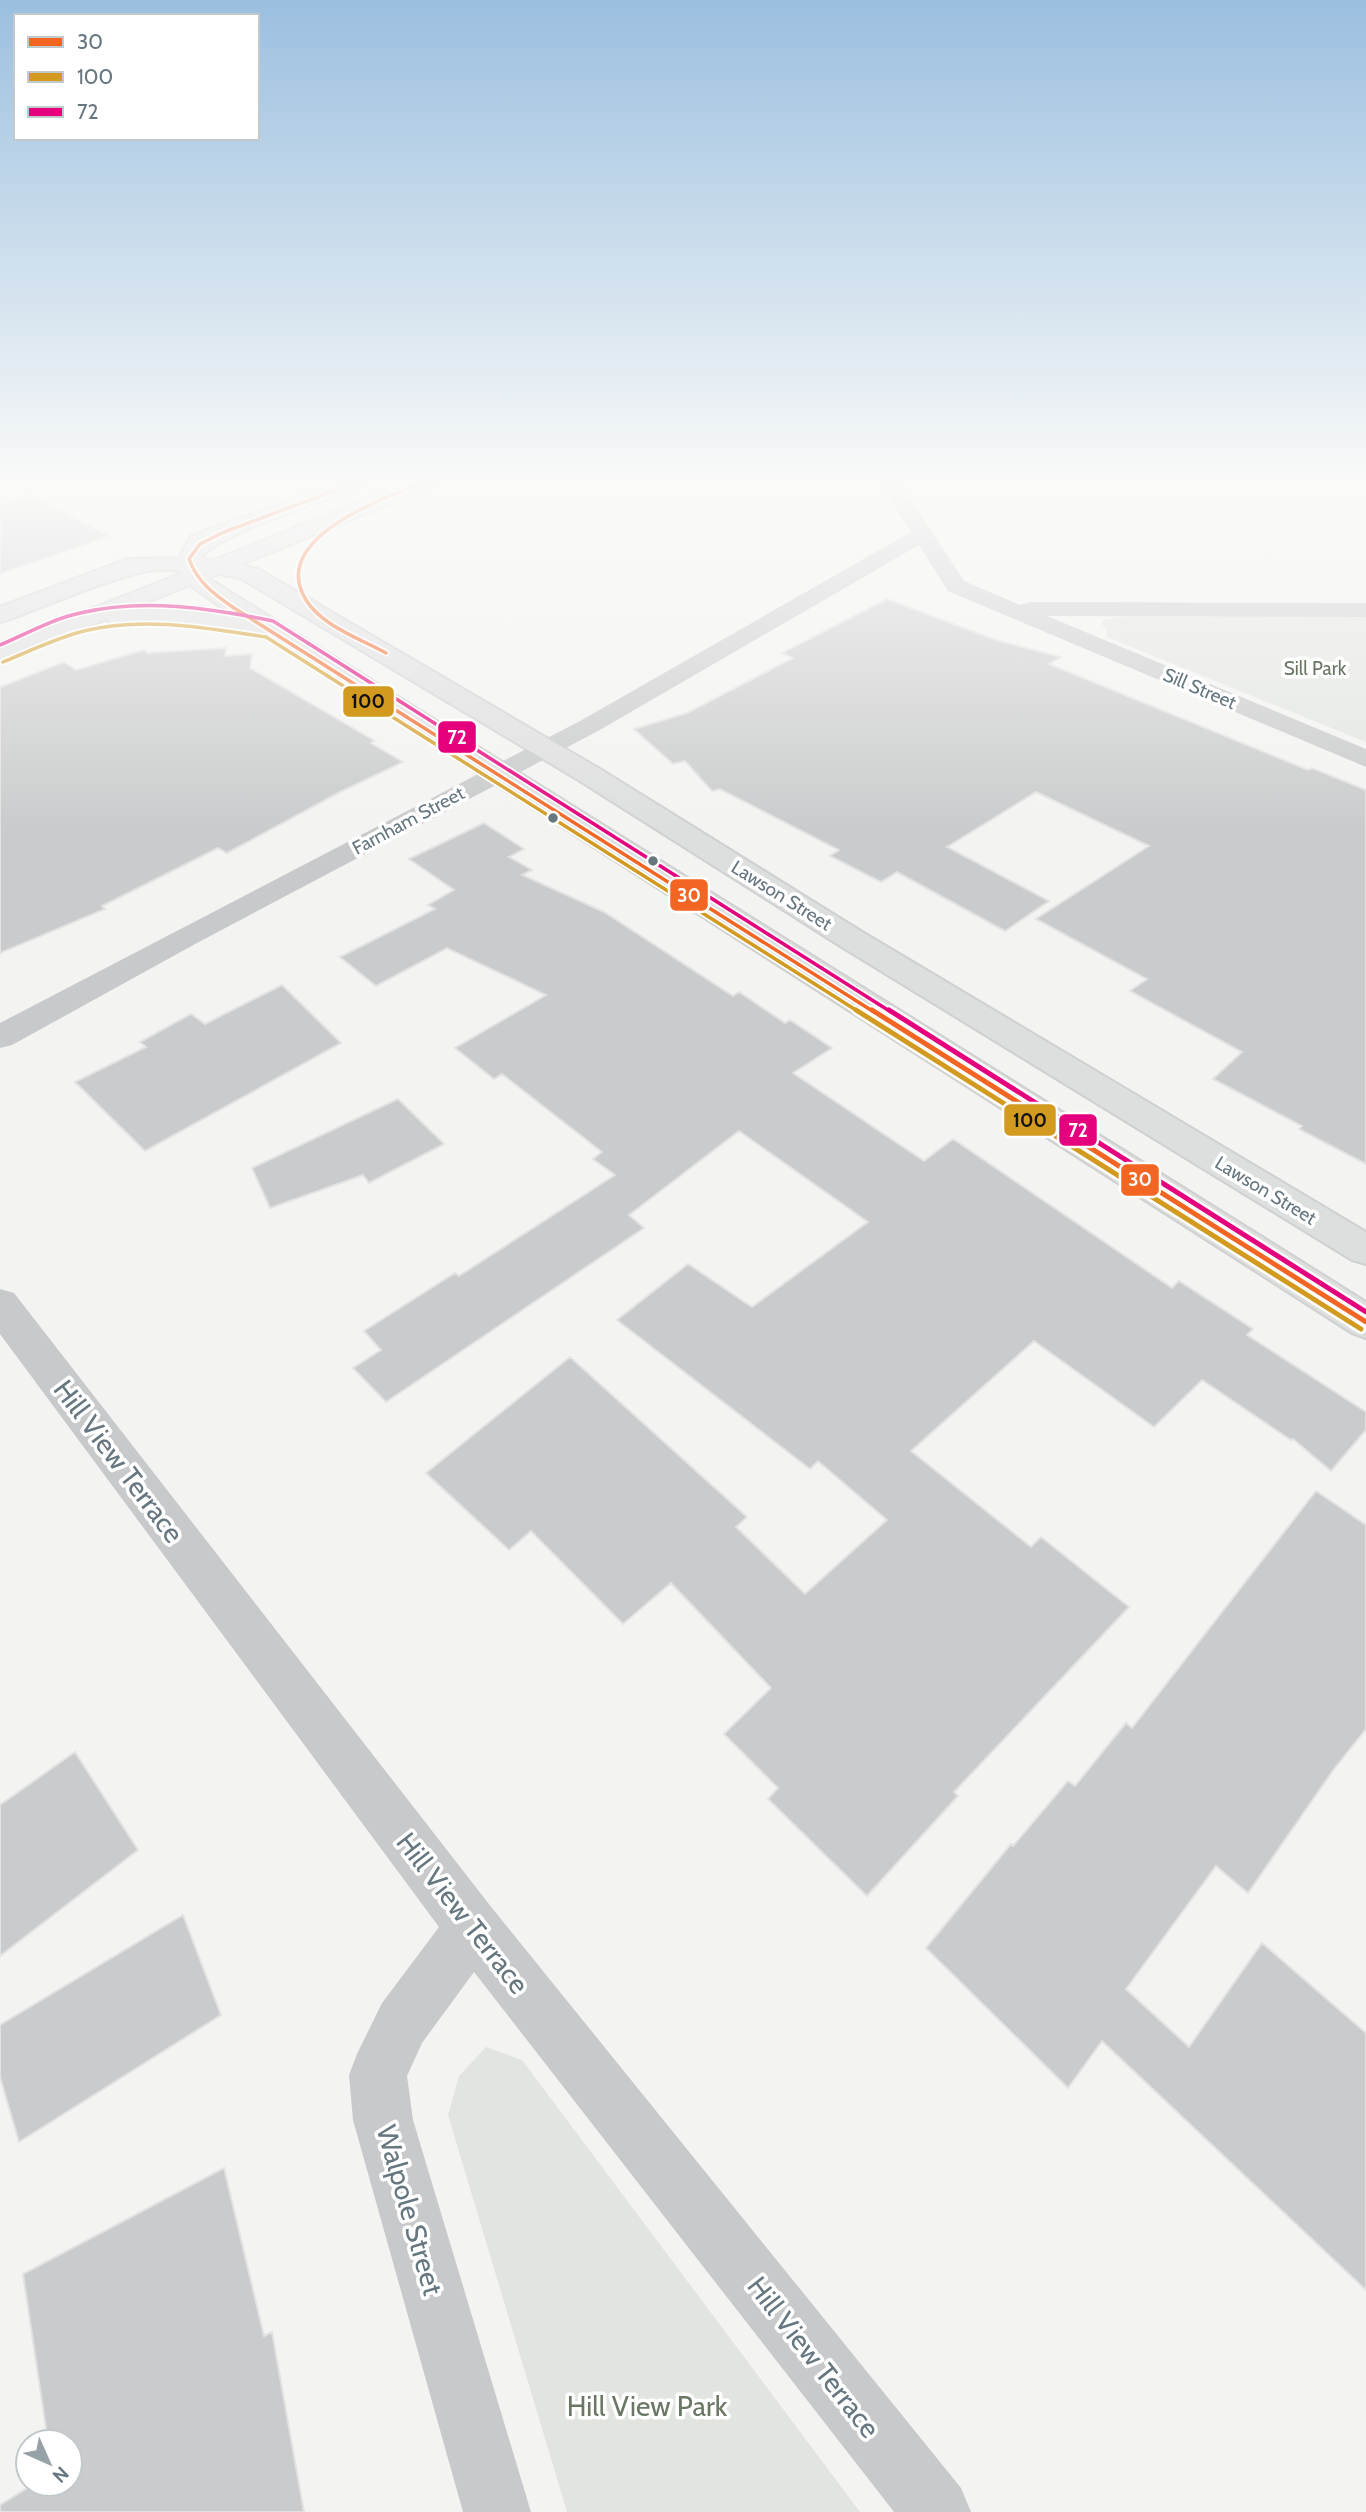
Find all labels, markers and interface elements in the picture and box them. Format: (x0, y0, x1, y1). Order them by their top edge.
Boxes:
legend (14, 14, 259, 140)
text: 30 (77, 29, 103, 54)
text: 100 (77, 64, 113, 89)
text: 72 (77, 99, 99, 124)
park label: Sill Park (1284, 657, 1347, 680)
street label: Sill Street (1160, 663, 1240, 714)
line badge: 100 (342, 685, 395, 718)
text: 100 (351, 690, 385, 713)
line badge: 72 (437, 720, 477, 754)
text: 72 (447, 726, 467, 749)
street label: Farnham Street (348, 781, 469, 860)
unlabelled marker (546, 811, 560, 825)
unlabelled marker (646, 854, 660, 868)
street label: Lawson Street (727, 855, 837, 936)
line badge: 30 (669, 878, 709, 912)
text: 30 (677, 884, 701, 907)
line badge: 100 (1003, 1103, 1057, 1137)
text: 100 (1013, 1109, 1047, 1132)
line badge: 72 (1058, 1113, 1098, 1147)
text: 72 (1068, 1119, 1088, 1142)
street label: Lawson Street (1211, 1151, 1321, 1230)
line badge: 30 (1120, 1163, 1160, 1197)
text: 30 (1128, 1168, 1152, 1191)
street label: Hill View Terrace (47, 1373, 191, 1549)
street label: Hill View Terrace (390, 1826, 536, 2000)
street label: Walpole Street (369, 2121, 451, 2299)
street label: Hill View Terrace (741, 2270, 887, 2444)
park label: Hill View Park (567, 2389, 728, 2423)
north arrow (14, 2428, 84, 2498)
text: N (48, 2462, 74, 2488)

